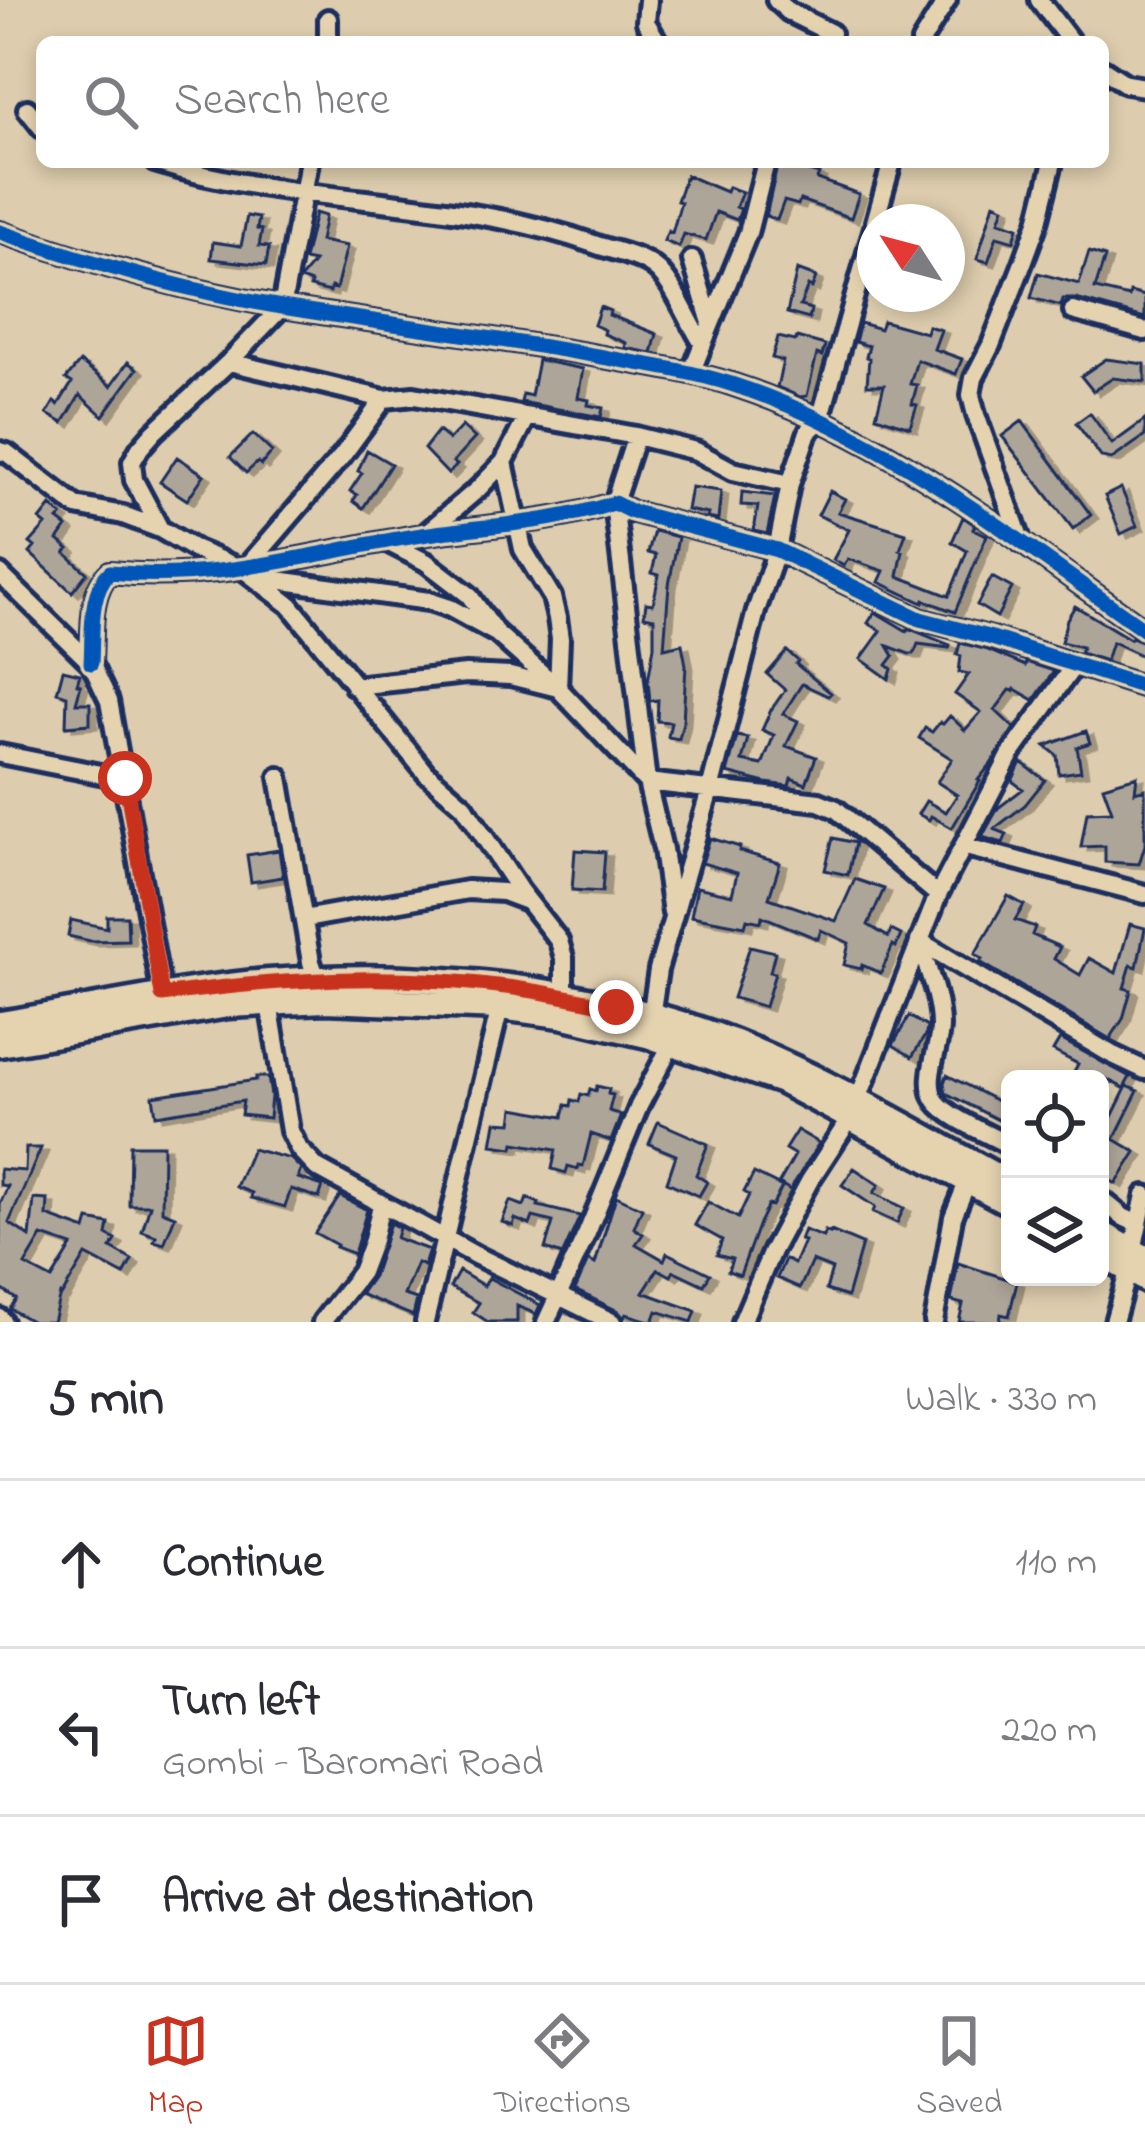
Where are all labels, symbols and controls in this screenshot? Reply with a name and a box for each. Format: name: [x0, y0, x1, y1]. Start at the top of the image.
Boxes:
search box: [36, 36, 1109, 168]
icon: search: [78, 69, 144, 135]
text: Search here: [174, 69, 390, 135]
north arrow: [857, 204, 965, 312]
route start: [98, 751, 152, 805]
route end: [589, 980, 643, 1034]
map controls: [1001, 1070, 1109, 1286]
button: locate: [1001, 1070, 1109, 1178]
button: layers: [1001, 1178, 1109, 1286]
text: 5 min: [48, 1363, 164, 1438]
text: Walk · 330 m: [905, 1372, 1097, 1429]
icon: ahead: [48, 1531, 114, 1597]
text: Continue: [162, 1531, 323, 1597]
text: 110 m: [1015, 1535, 1097, 1592]
text: Turn left: [162, 1670, 320, 1736]
icon: left: [48, 1699, 114, 1765]
text: 220 m: [1001, 1703, 1097, 1760]
text: Gombi - Baromari Road: [162, 1736, 543, 1793]
icon: arrive: [48, 1867, 114, 1933]
text: Arrive at destination: [162, 1867, 533, 1933]
tab: Map: [143, 2008, 209, 2128]
tab: Directions: [494, 2008, 631, 2128]
tab: Saved: [916, 2008, 1002, 2128]

